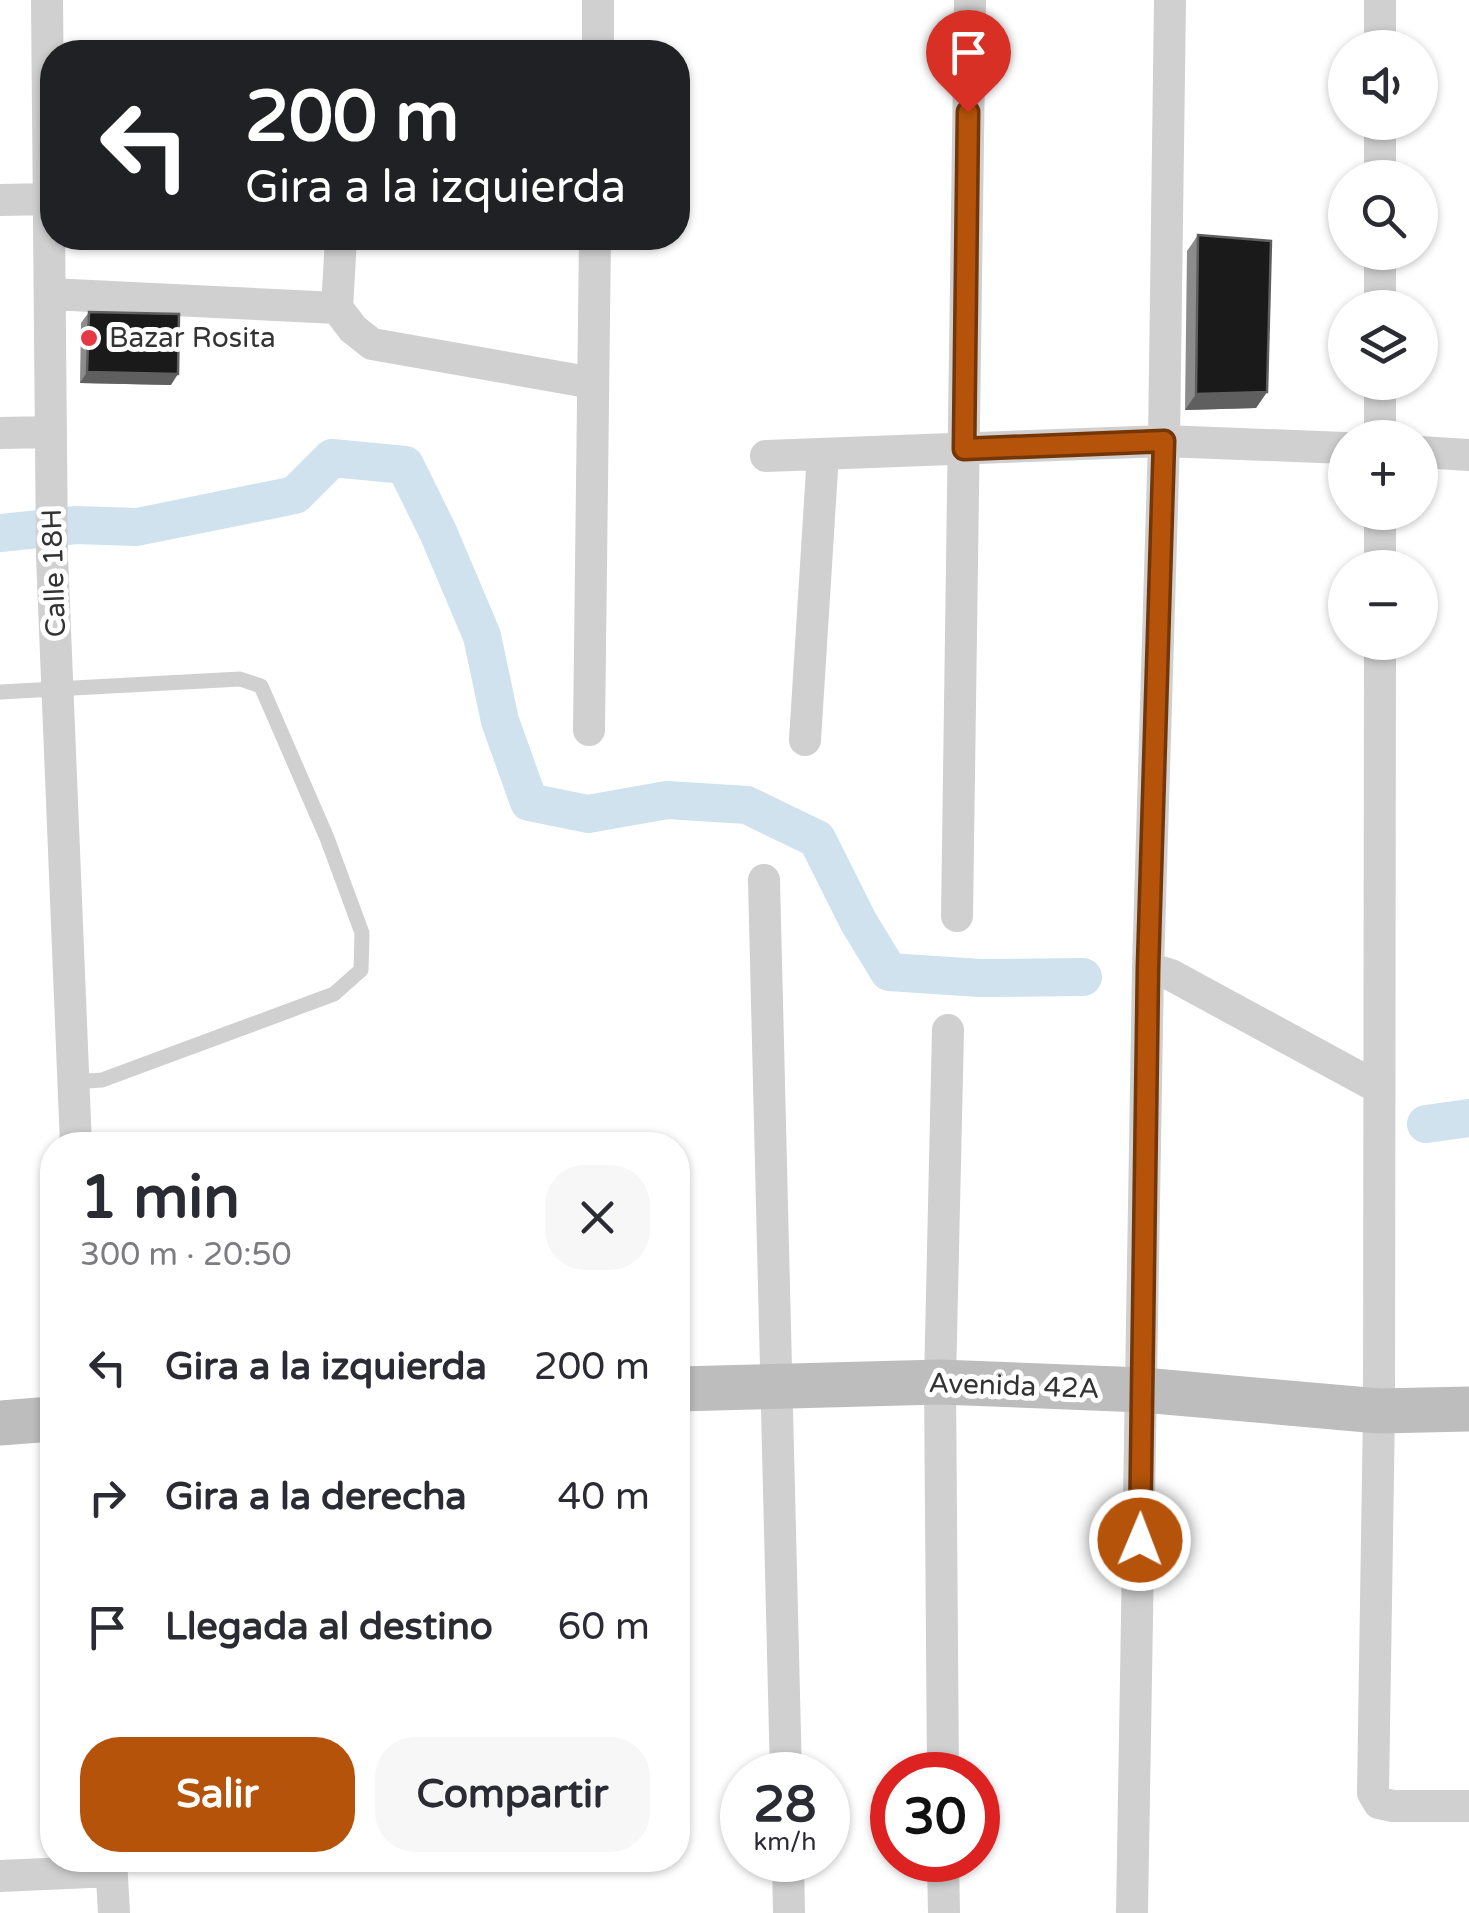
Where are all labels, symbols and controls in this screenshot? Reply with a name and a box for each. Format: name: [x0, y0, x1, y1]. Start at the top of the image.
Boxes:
pin: [926, 10, 1011, 113]
icon: arrive: [941, 25, 996, 80]
map controls: [1328, 30, 1438, 660]
button: sound: [1328, 30, 1438, 140]
text: 200 m: [245, 76, 459, 160]
icon: left: [80, 80, 210, 210]
button: search: [1328, 160, 1438, 270]
text: Gira a la izquierda: [245, 161, 626, 215]
button: layers: [1328, 290, 1438, 400]
place label: Bazar Rosita: [109, 321, 276, 355]
marker: Bazar Rosita: [78, 327, 100, 349]
button: +: [1328, 420, 1438, 530]
street label: Calle 18H: [35, 508, 73, 638]
button: −: [1328, 550, 1438, 660]
text: 1 min: [80, 1162, 240, 1234]
button: close: [545, 1165, 650, 1270]
text: 300 m · 20:50: [80, 1236, 292, 1274]
icon: left: [80, 1340, 135, 1395]
text: Gira a la izquierda: [165, 1344, 487, 1390]
text: 200 m: [534, 1344, 650, 1390]
street label: Avenida 42A: [928, 1366, 1100, 1406]
icon: right: [80, 1470, 135, 1525]
text: Gira a la derecha: [165, 1474, 467, 1520]
text: 40 m: [558, 1474, 650, 1520]
position arrow: [1088, 1488, 1192, 1592]
icon: arrive: [80, 1600, 135, 1655]
text: Llegada al destino: [165, 1604, 493, 1650]
text: 60 m: [558, 1604, 650, 1650]
button: Salir: [80, 1737, 355, 1852]
button: Compartir: [375, 1737, 650, 1852]
speed limit sign: 30: [870, 1752, 1000, 1882]
text: 28: [754, 1775, 816, 1835]
text: km/h: [754, 1827, 816, 1857]

